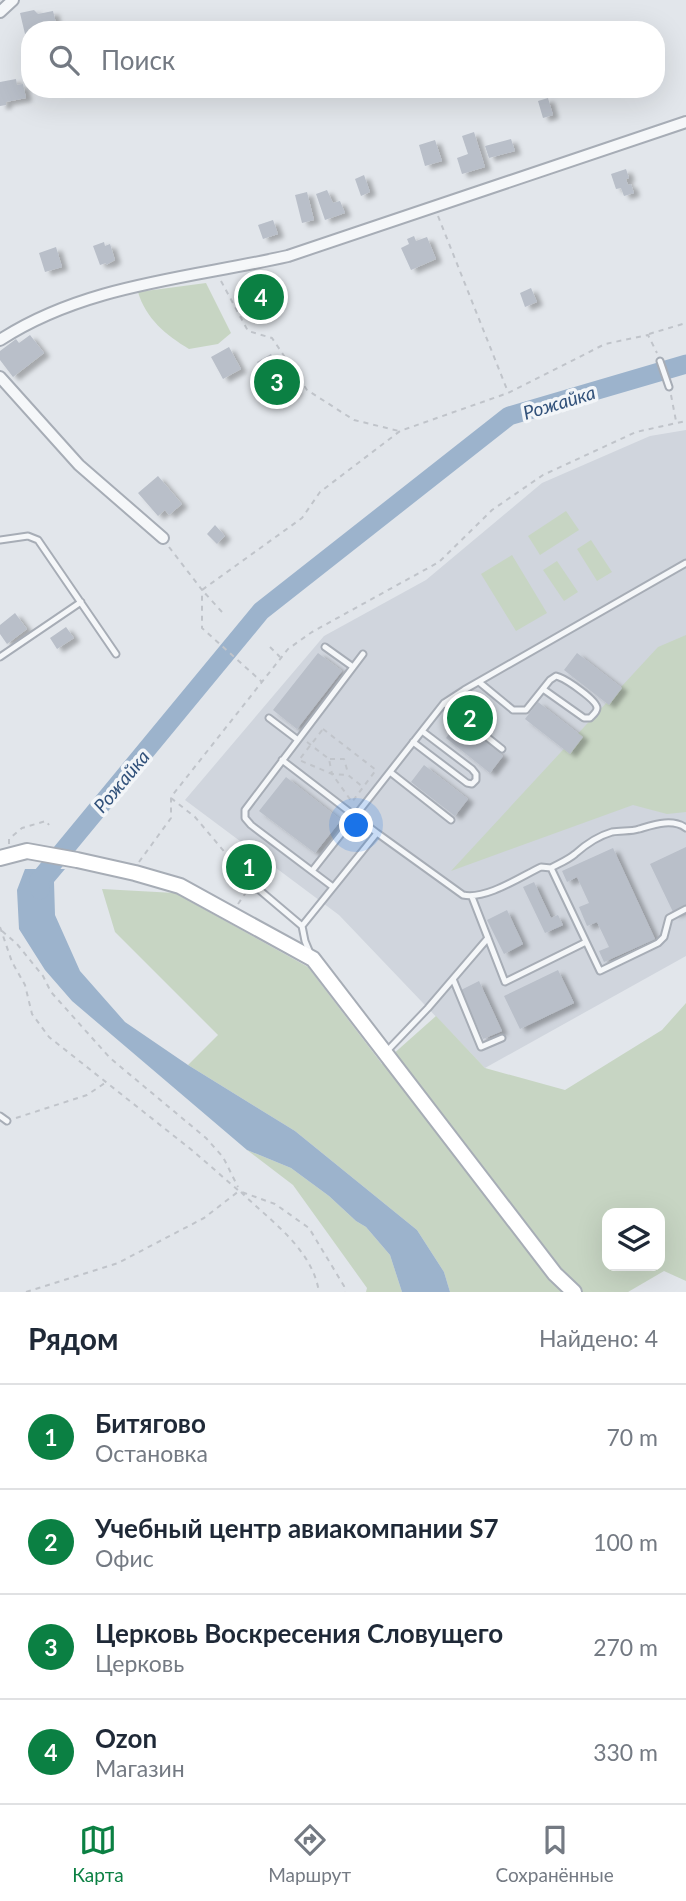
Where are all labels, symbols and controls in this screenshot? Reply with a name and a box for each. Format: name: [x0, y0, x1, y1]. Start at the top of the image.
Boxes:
search box: [21, 21, 665, 98]
icon: search: [45, 41, 83, 79]
text: Поиск: [101, 44, 175, 76]
pin: 4: [238, 271, 284, 323]
pin: 3: [254, 356, 300, 408]
water label: Рожайка: [520, 380, 598, 424]
pin: 2: [447, 692, 493, 744]
water label: Рожайка: [88, 745, 154, 817]
your location: [339, 808, 373, 842]
pin: 1: [226, 841, 272, 893]
map controls: [602, 1208, 665, 1271]
button: layers: [602, 1208, 665, 1271]
text: Рядом: [28, 1320, 118, 1356]
text: Найдено: 4: [539, 1324, 658, 1352]
text: Битягово: [95, 1407, 206, 1439]
text: 1: [44, 1423, 58, 1451]
text: 70 m: [607, 1423, 658, 1451]
text: Остановка: [95, 1439, 208, 1467]
text: Учебный центр авиакомпании S7: [95, 1512, 499, 1544]
text: 2: [44, 1528, 58, 1556]
text: 100 m: [593, 1528, 658, 1556]
text: Офис: [95, 1544, 154, 1572]
text: Церковь Воскресения Словущего: [95, 1617, 503, 1649]
text: 3: [44, 1633, 58, 1661]
text: 270 m: [593, 1633, 658, 1661]
text: Церковь: [95, 1649, 184, 1677]
text: Ozon: [95, 1722, 157, 1754]
text: 4: [44, 1738, 58, 1766]
text: 330 m: [593, 1738, 658, 1766]
text: Магазин: [95, 1754, 185, 1782]
tab: Карта: [72, 1821, 124, 1886]
tab: Маршрут: [268, 1821, 351, 1886]
tab: Сохранённые: [495, 1821, 614, 1886]

